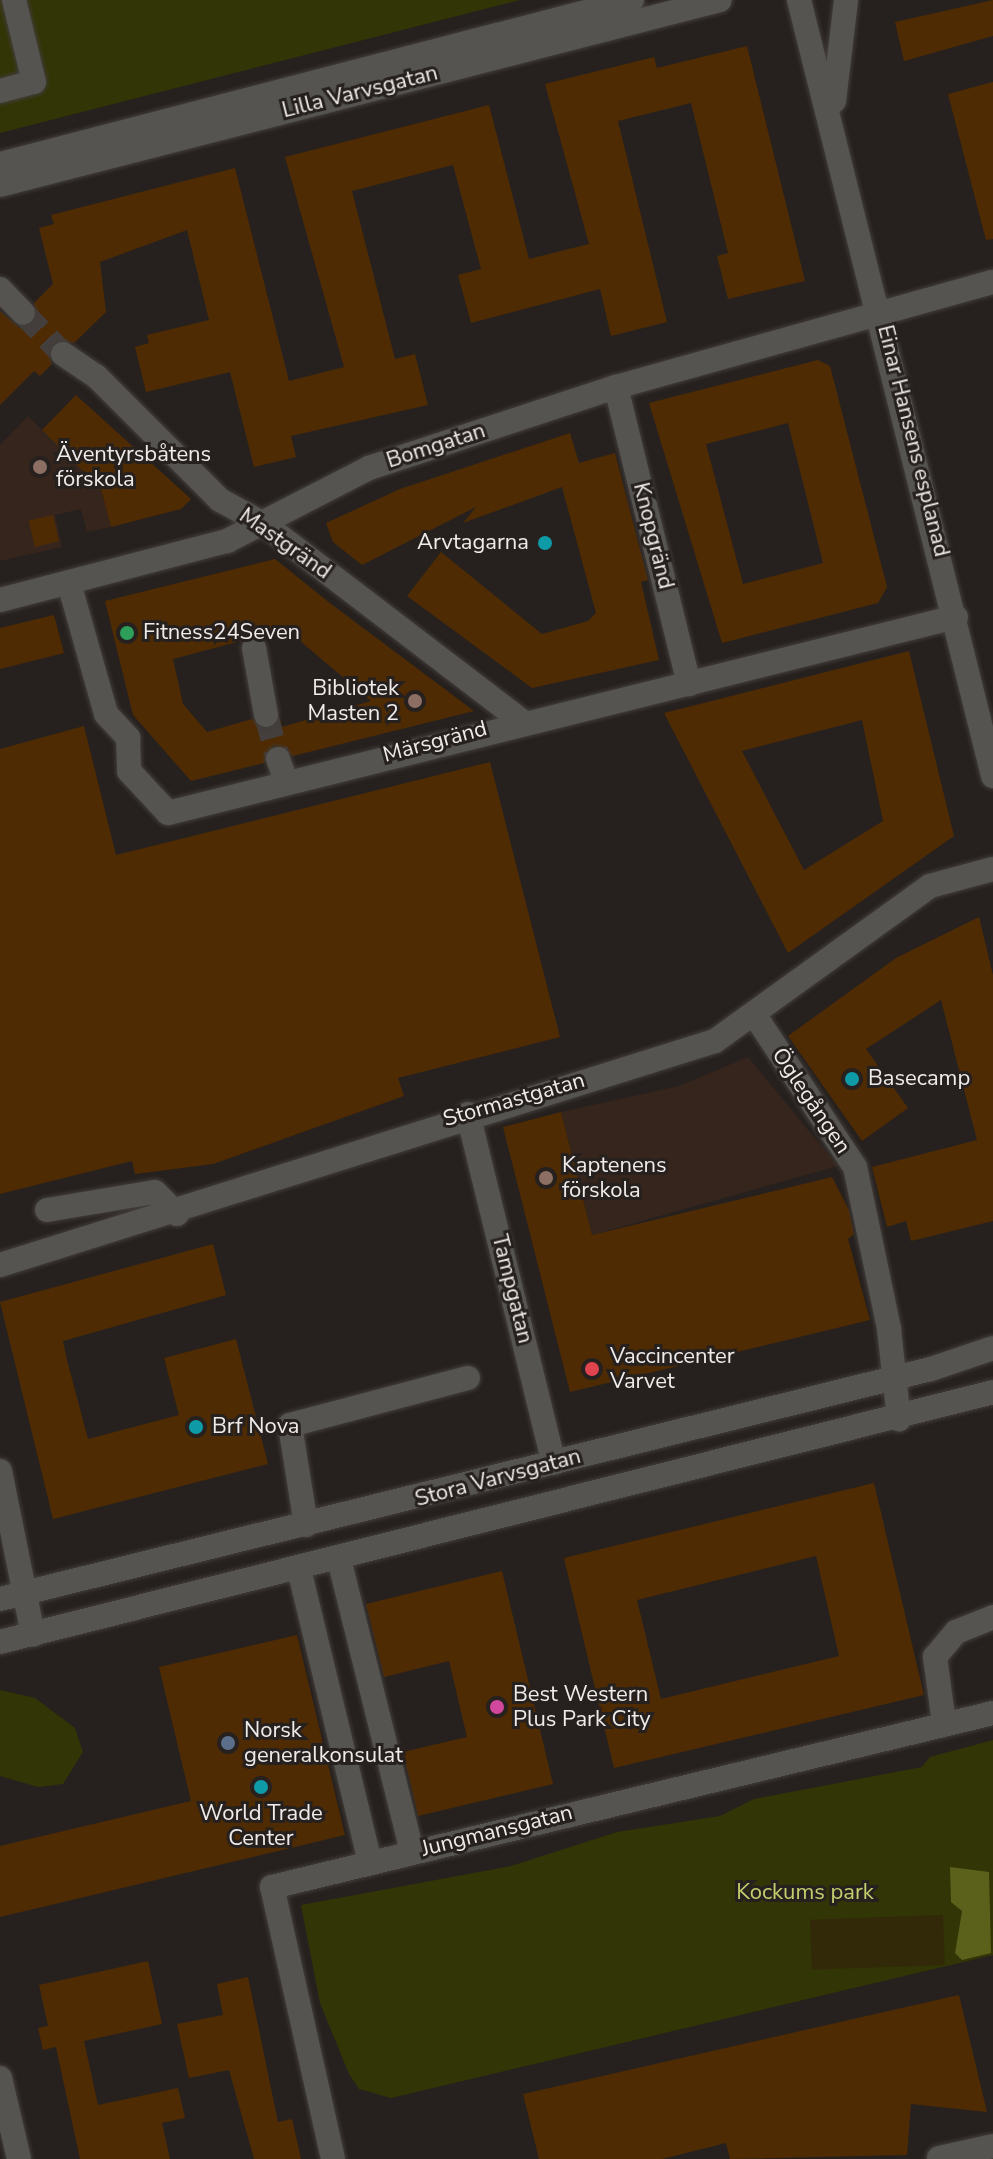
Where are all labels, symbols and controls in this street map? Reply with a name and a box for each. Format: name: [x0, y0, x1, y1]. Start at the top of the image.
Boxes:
street label: Lilla Varvsgatan: [279, 60, 441, 124]
street label: Einar Hansens esplanad: [871, 322, 955, 560]
street label: Bomgatan: [383, 418, 489, 474]
place label: Äventyrsbåtens förskola: [56, 441, 211, 492]
marker: Äventyrsbåtens förskola: [31, 458, 49, 476]
street label: Knopgränd: [627, 480, 679, 592]
street label: Mastgränd: [234, 503, 336, 585]
place label: Arvtagarna: [417, 530, 529, 556]
marker: Arvtagarna: [536, 534, 554, 552]
place label: Fitness24Seven: [143, 620, 300, 646]
marker: Fitness24Seven: [118, 624, 136, 642]
place label: Bibliotek Masten 2: [307, 675, 399, 726]
marker: Bibliotek Masten 2: [406, 692, 424, 710]
street label: Märsgränd: [380, 715, 490, 769]
street label: Öglegången: [766, 1043, 856, 1159]
place label: Basecamp: [868, 1066, 970, 1092]
street label: Stormastgatan: [440, 1067, 588, 1133]
marker: Basecamp: [843, 1070, 861, 1088]
place label: Kaptenens förskola: [562, 1152, 667, 1204]
marker: Kaptenens förskola: [537, 1169, 555, 1187]
street label: Tampgatan: [486, 1232, 538, 1346]
place label: Vaccincenter Varvet: [610, 1343, 735, 1394]
marker: Vaccincenter Varvet: [581, 1358, 603, 1380]
place label: Brf Nova: [212, 1414, 299, 1440]
marker: Brf Nova: [187, 1418, 205, 1436]
street label: Stora Varvsgatan: [412, 1443, 584, 1513]
place label: Best Western Plus Park City: [513, 1681, 651, 1732]
marker: Best Western Plus Park City: [488, 1698, 506, 1716]
place label: Norsk generalkonsulat: [244, 1717, 403, 1768]
marker: Norsk generalkonsulat: [219, 1734, 237, 1752]
marker: World Trade Center: [252, 1778, 270, 1796]
street label: Jungmansgatan: [419, 1799, 575, 1863]
place label: World Trade Center: [199, 1800, 323, 1852]
park label: Kockums park: [736, 1880, 874, 1906]

